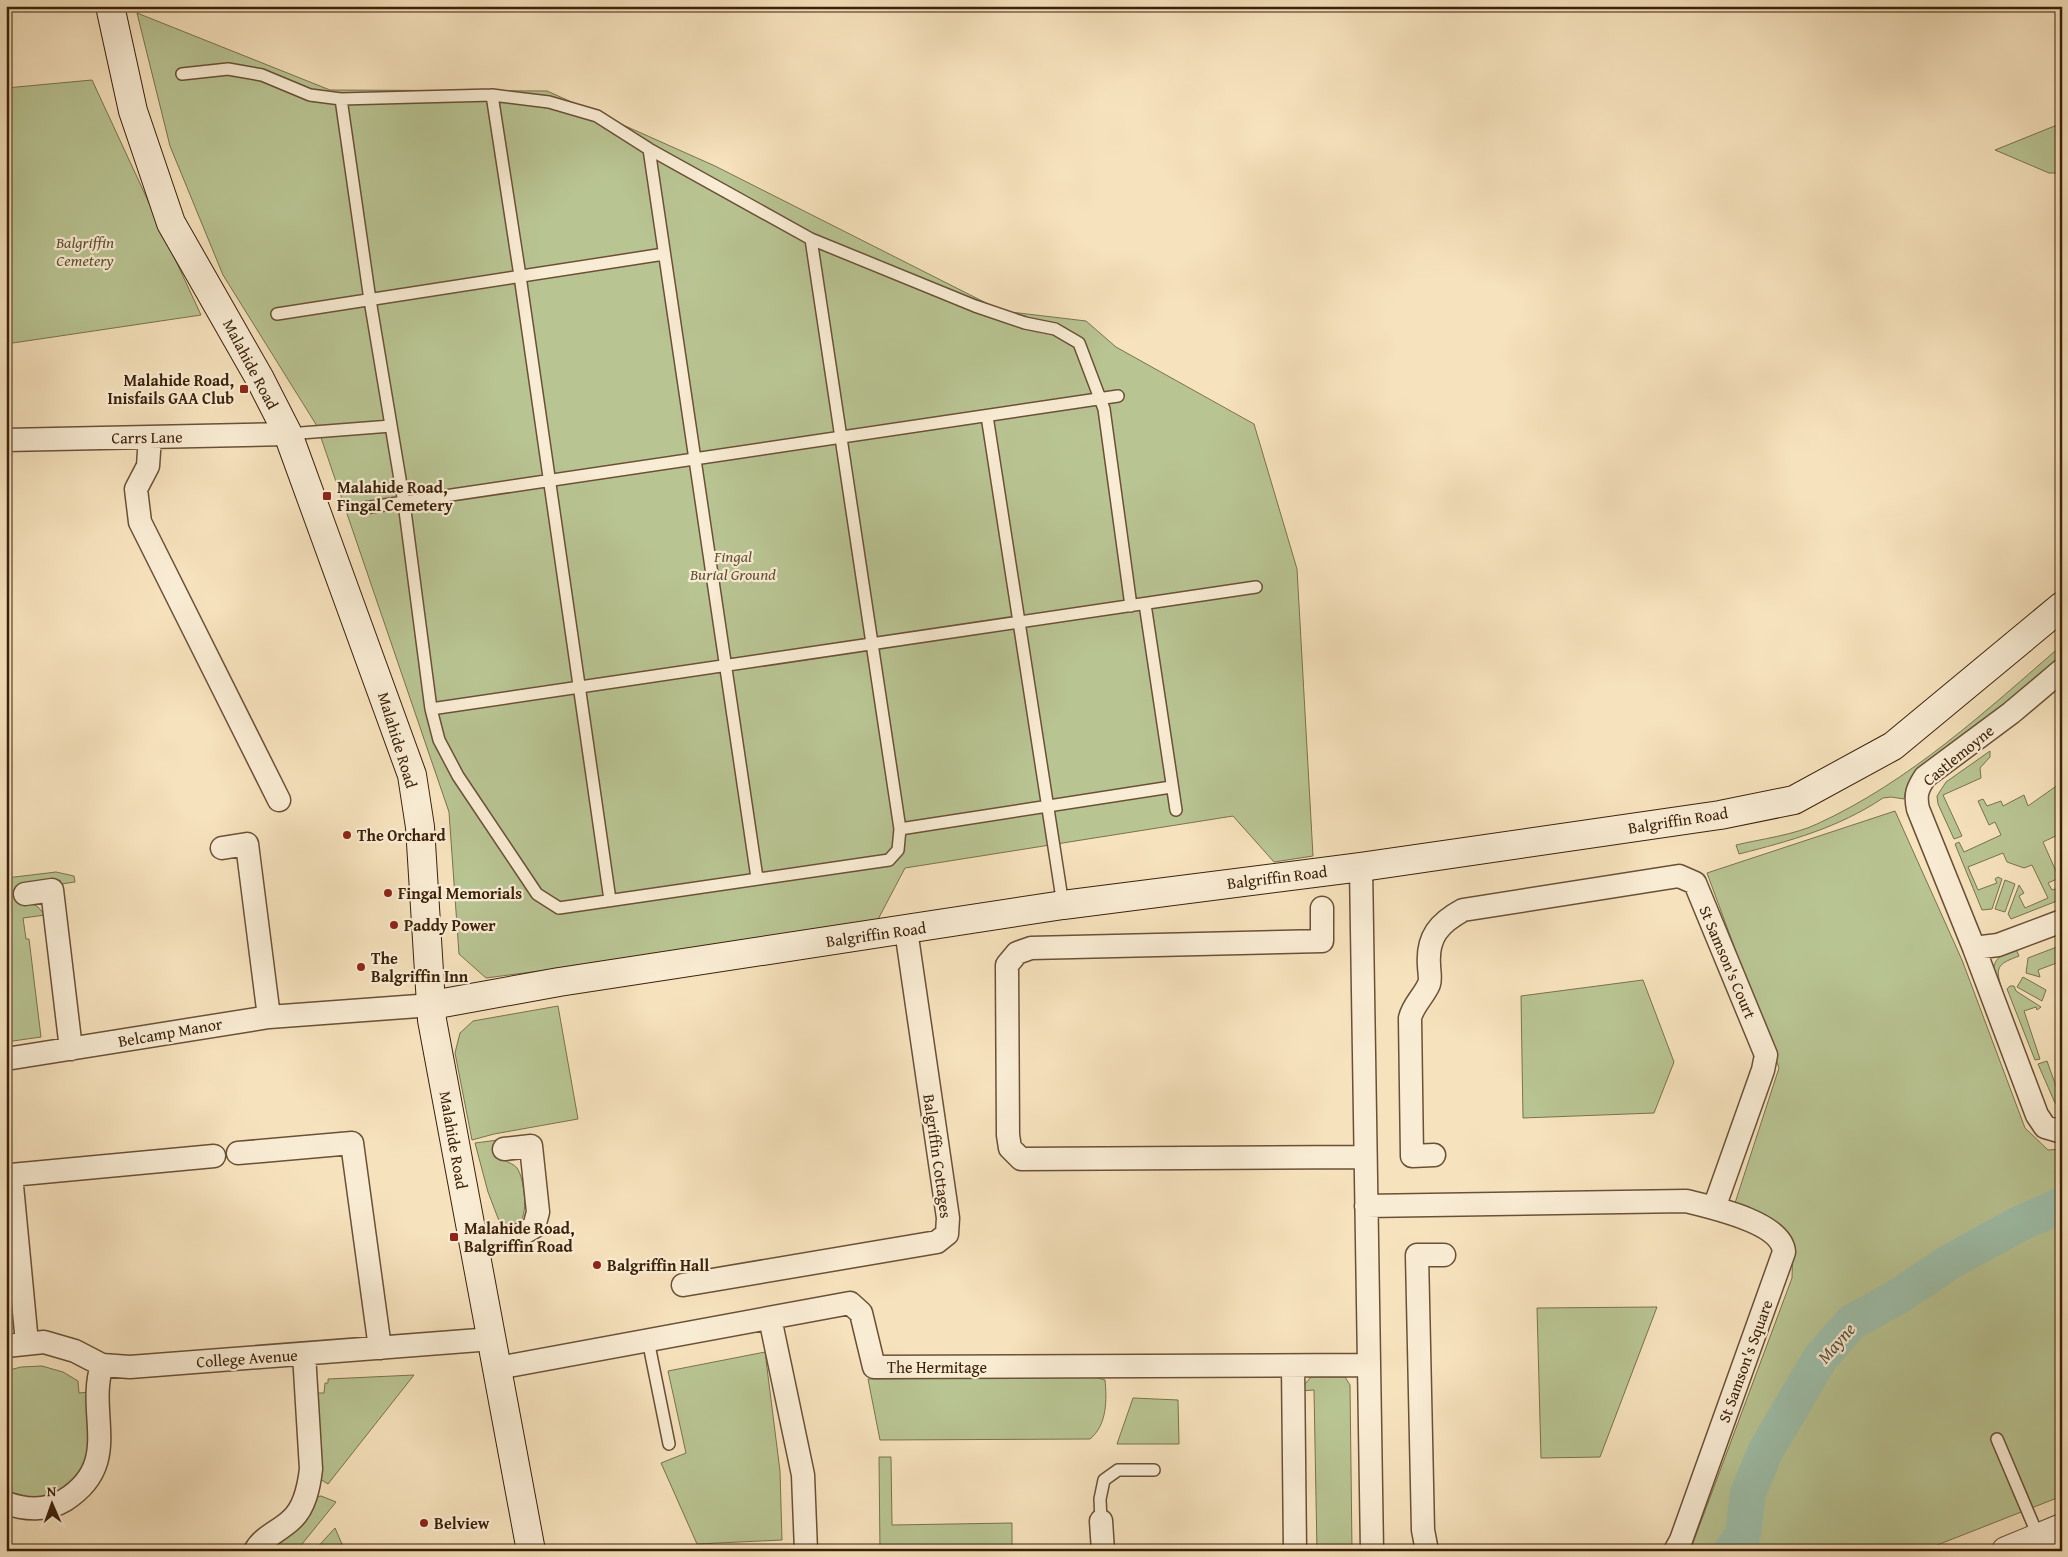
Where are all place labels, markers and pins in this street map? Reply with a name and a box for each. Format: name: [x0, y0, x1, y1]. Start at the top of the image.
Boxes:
place label: Malahide Road, Inisfails GAA Club: [108, 368, 234, 410]
marker: Malahide Road, Inisfails GAA Club: [238, 383, 250, 395]
place label: Malahide Road, Fingal Cemetery: [337, 475, 454, 517]
marker: Malahide Road, Fingal Cemetery: [321, 490, 333, 502]
place label: The Orchard: [357, 823, 446, 847]
marker: The Orchard: [341, 829, 353, 841]
place label: Fingal Memorials: [398, 881, 522, 905]
marker: Fingal Memorials: [382, 887, 394, 899]
place label: Paddy Power: [404, 913, 496, 937]
marker: Paddy Power: [388, 919, 400, 931]
place label: The Balgriffin Inn: [371, 946, 469, 988]
marker: The Balgriffin Inn: [355, 961, 367, 973]
place label: Malahide Road, Balgriffin Road: [464, 1216, 574, 1258]
marker: Malahide Road, Balgriffin Road: [448, 1231, 460, 1243]
place label: Balgriffin Hall: [607, 1253, 709, 1277]
marker: Balgriffin Hall: [591, 1259, 603, 1271]
place label: Belview: [434, 1511, 490, 1535]
marker: Belview: [418, 1517, 430, 1529]

